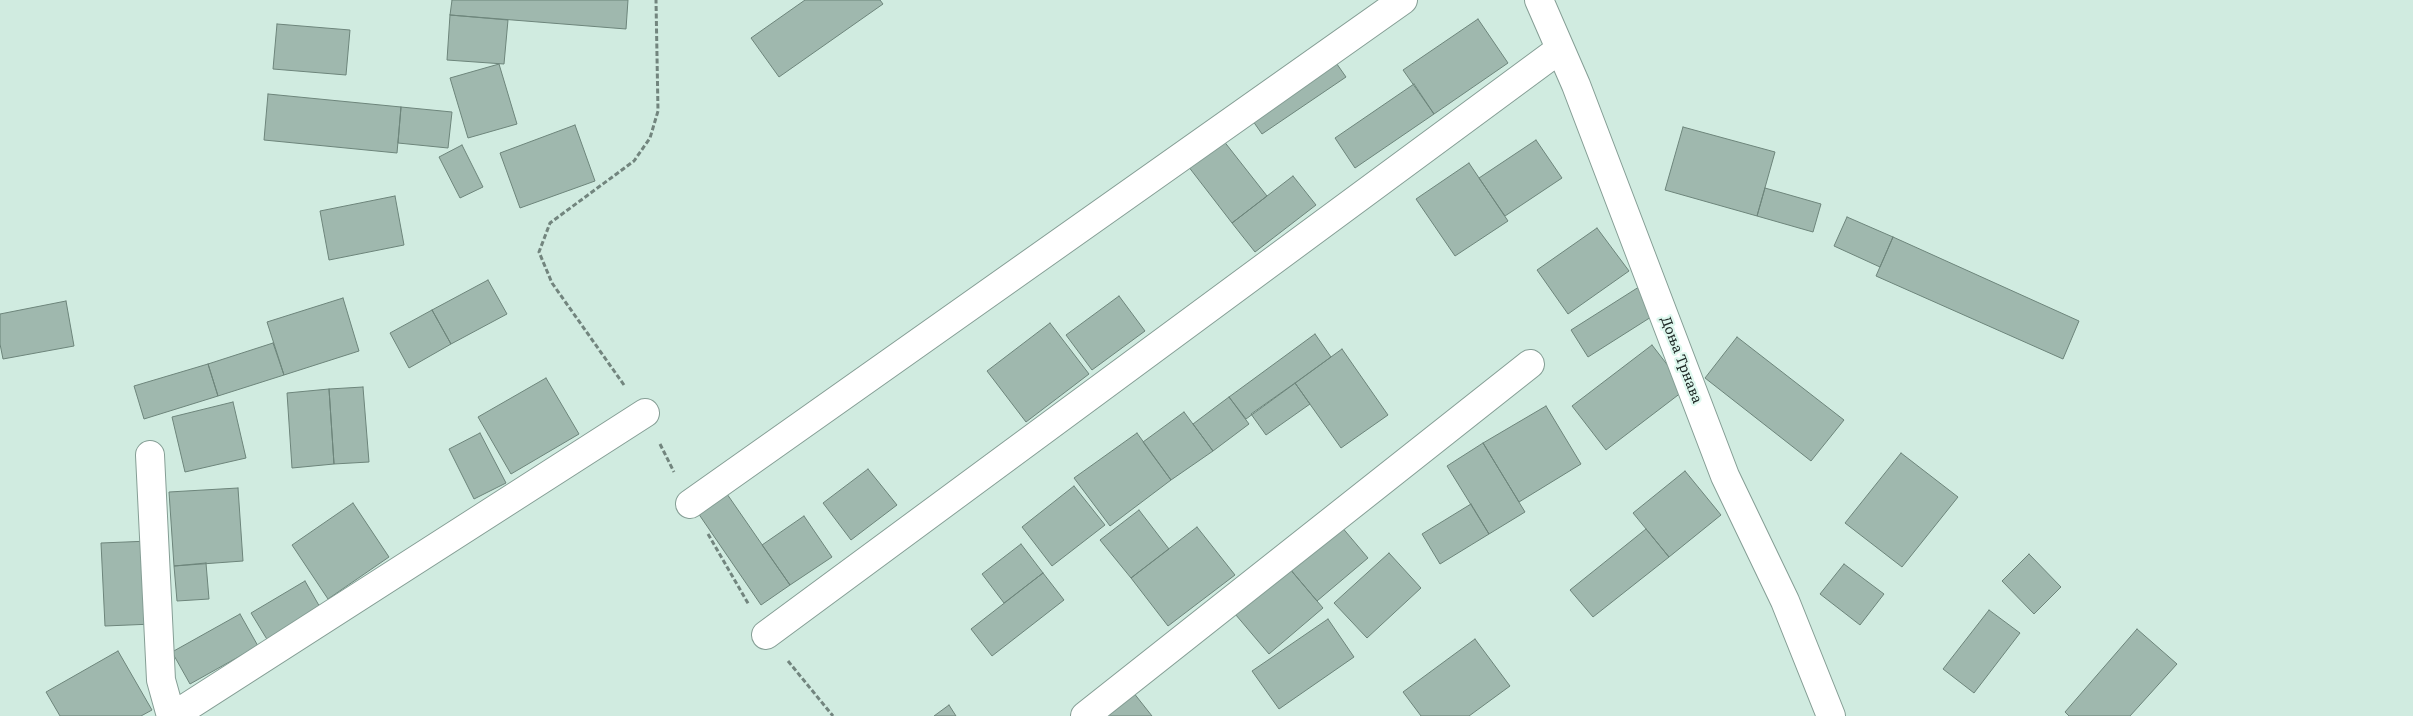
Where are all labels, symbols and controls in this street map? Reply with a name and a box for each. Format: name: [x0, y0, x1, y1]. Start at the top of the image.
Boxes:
street label: Доња Трнава: [1657, 314, 1705, 406]

